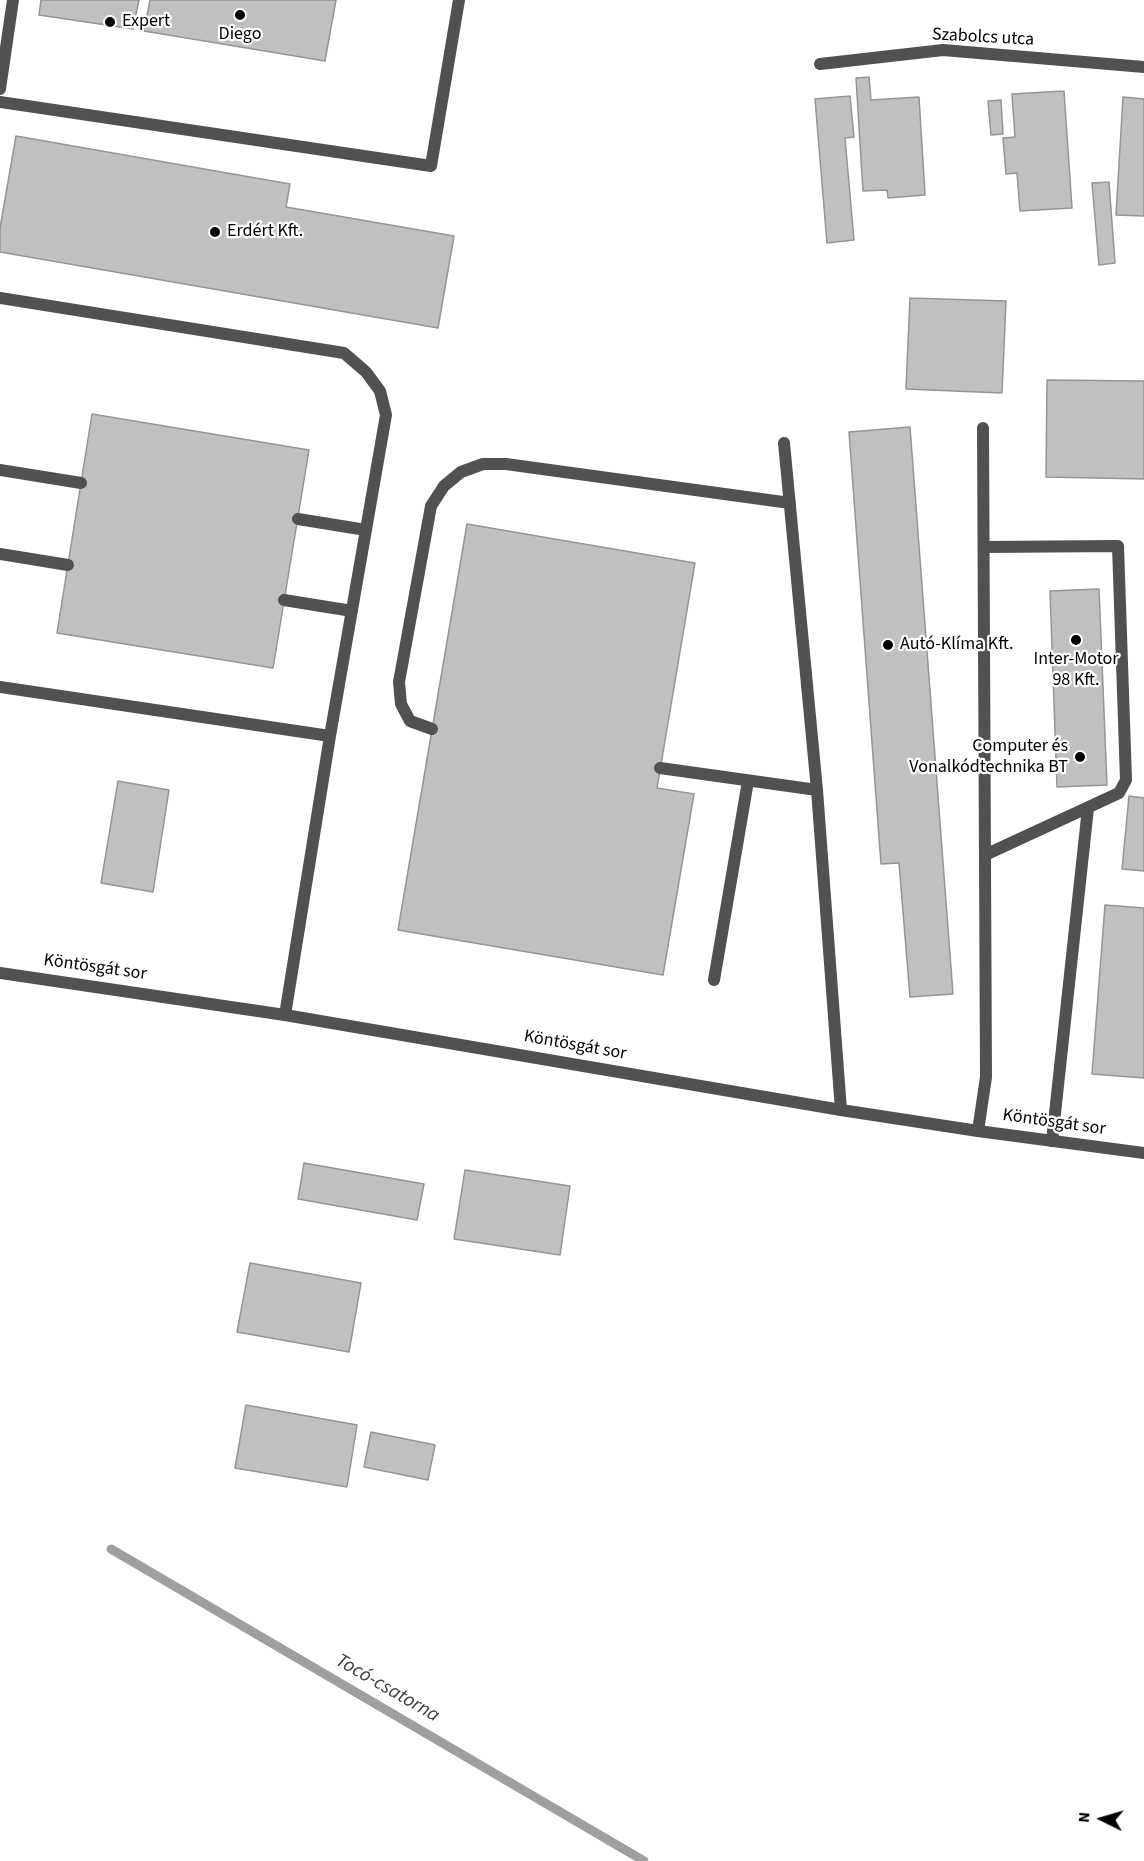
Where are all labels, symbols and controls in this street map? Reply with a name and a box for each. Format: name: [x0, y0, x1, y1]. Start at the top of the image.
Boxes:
marker: Diego: [233, 8, 247, 22]
place label: Expert: [122, 11, 170, 33]
marker: Expert: [103, 15, 117, 29]
place label: Diego: [219, 24, 261, 46]
street label: Szabolcs utca: [931, 25, 1035, 51]
place label: Erdért Kft.: [227, 221, 303, 243]
marker: Erdért Kft.: [208, 225, 222, 239]
marker: Inter-Motor 98 Kft.: [1069, 633, 1083, 647]
place label: Autó-Klíma Kft.: [900, 634, 1014, 656]
marker: Autó-Klíma Kft.: [881, 638, 895, 652]
place label: Inter-Motor 98 Kft.: [1033, 649, 1119, 692]
place label: Computer és Vonalkódtechnika BT: [909, 736, 1068, 778]
marker: Computer és Vonalkódtechnika BT: [1073, 750, 1087, 764]
street label: Köntösgát sor: [42, 950, 148, 986]
street label: Köntösgát sor: [522, 1026, 628, 1066]
street label: Köntösgát sor: [1001, 1105, 1107, 1141]
water label: Tocó-csatorna: [331, 1650, 443, 1728]
north arrow: [1072, 1789, 1132, 1849]
text: N: [1073, 1811, 1095, 1824]

